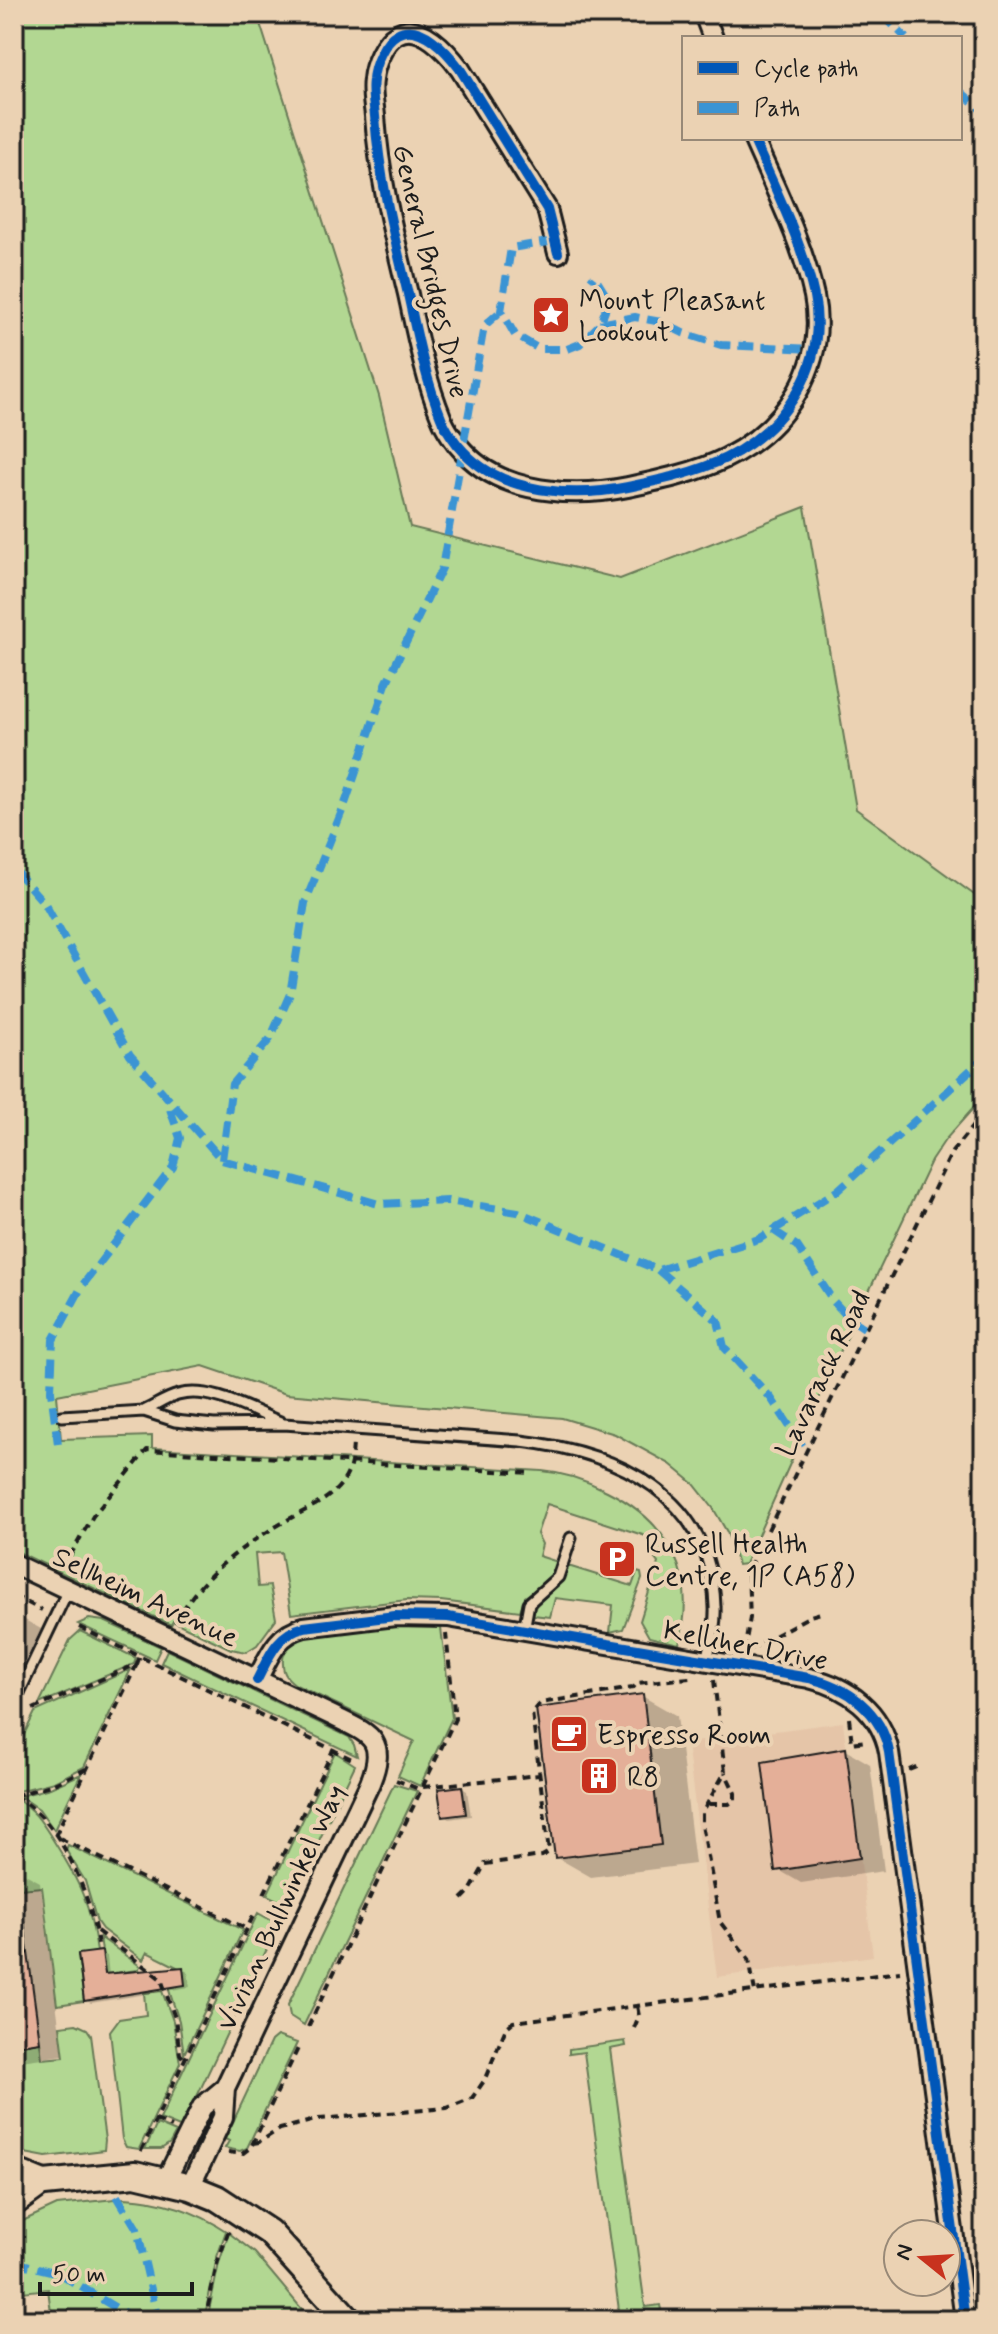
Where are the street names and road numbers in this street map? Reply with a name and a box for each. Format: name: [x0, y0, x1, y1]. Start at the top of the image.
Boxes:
street label: General Bridges Drive: [379, 141, 477, 403]
street label: Lavarack Road: [768, 1285, 880, 1463]
street label: Sellheim Avenue: [46, 1539, 244, 1657]
street label: Kelliher Drive: [660, 1612, 831, 1681]
street label: Vivian Bullwinkel Way: [209, 1779, 356, 2037]

